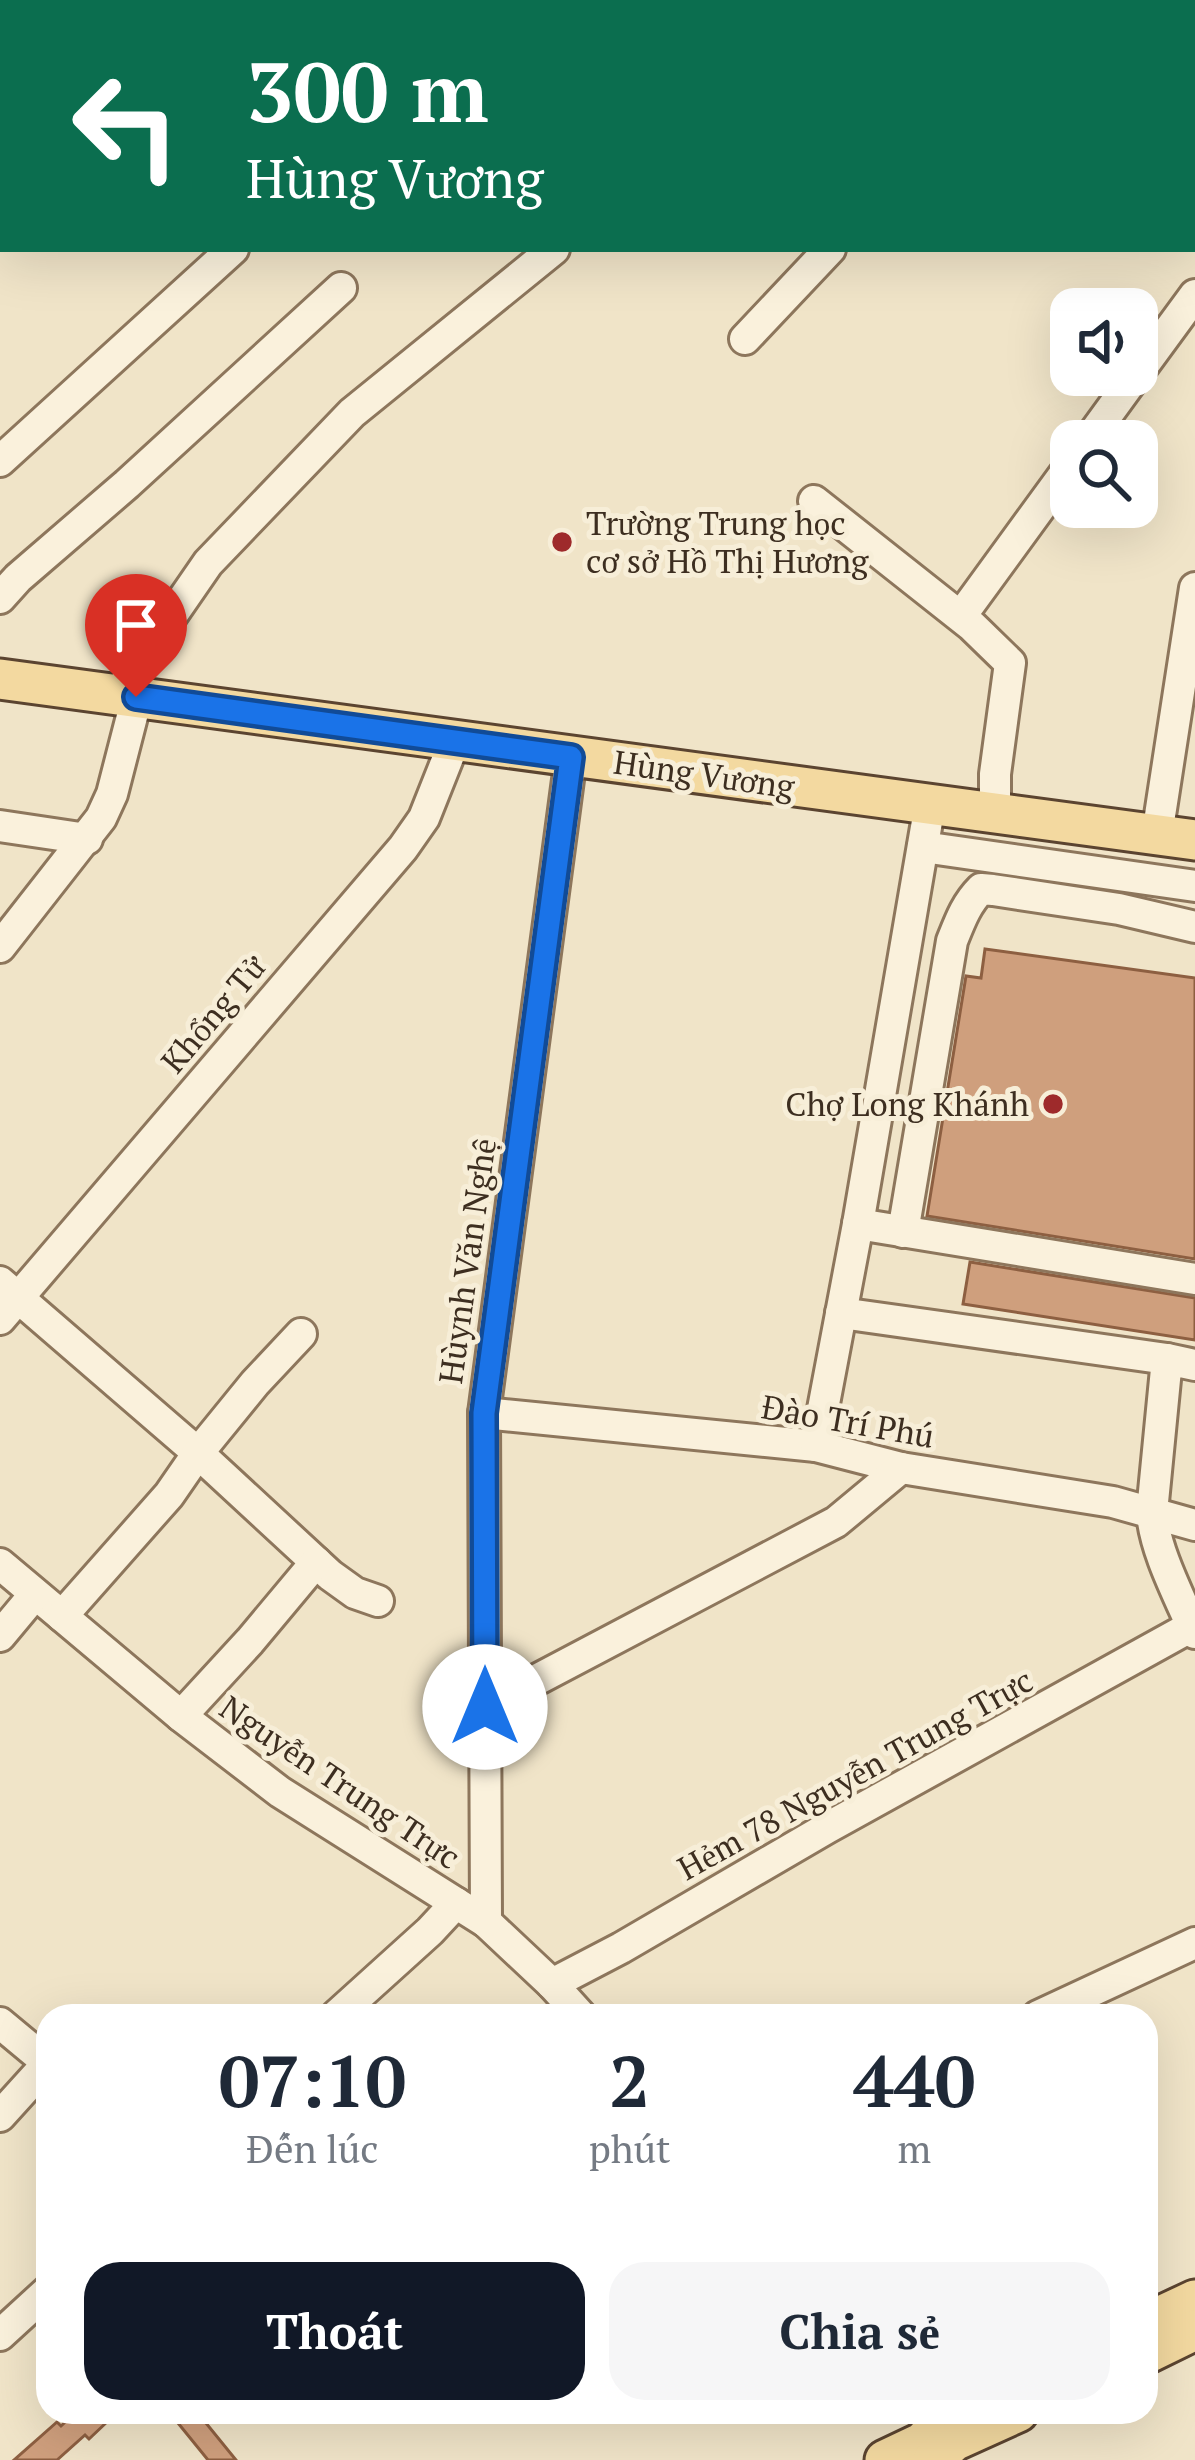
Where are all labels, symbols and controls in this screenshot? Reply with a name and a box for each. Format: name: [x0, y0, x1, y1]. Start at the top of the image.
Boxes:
text: 300 m: [246, 35, 489, 146]
icon: left: [48, 48, 204, 204]
text: Hùng Vương: [246, 142, 544, 213]
map controls: [1050, 288, 1158, 528]
button: sound: [1050, 288, 1158, 396]
button: search: [1050, 420, 1158, 528]
place label: Trường Trung học cơ sở Hồ Thị Hương: [586, 501, 869, 582]
marker: Trường Trung học cơ sở Hồ Thị Hương: [549, 529, 575, 555]
pin: [85, 574, 187, 697]
icon: arrive: [103, 592, 169, 658]
street label: Hùng Vương: [611, 740, 798, 808]
street label: Khổng Tử: [151, 945, 275, 1081]
place label: Chợ Long Khánh: [785, 1082, 1029, 1125]
marker: Chợ Long Khánh: [1040, 1091, 1066, 1117]
street label: Hùynh Văn Nghệ: [428, 1136, 505, 1386]
street label: Đào Trí Phú: [758, 1384, 938, 1457]
position arrow: [422, 1644, 548, 1770]
street label: Hẻm 78 Nguyễn Trung Trực: [670, 1658, 1040, 1889]
street label: Nguyễn Trung Trực: [212, 1685, 469, 1878]
text: 07:10: [219, 2032, 406, 2128]
text: 2: [609, 2032, 650, 2128]
text: 440: [853, 2032, 975, 2128]
text: Đến lúc: [246, 2122, 378, 2174]
text: phút: [589, 2122, 671, 2174]
text: m: [897, 2122, 931, 2174]
button: Thoát: [84, 2262, 585, 2400]
button: Chia sẻ: [609, 2262, 1110, 2400]

